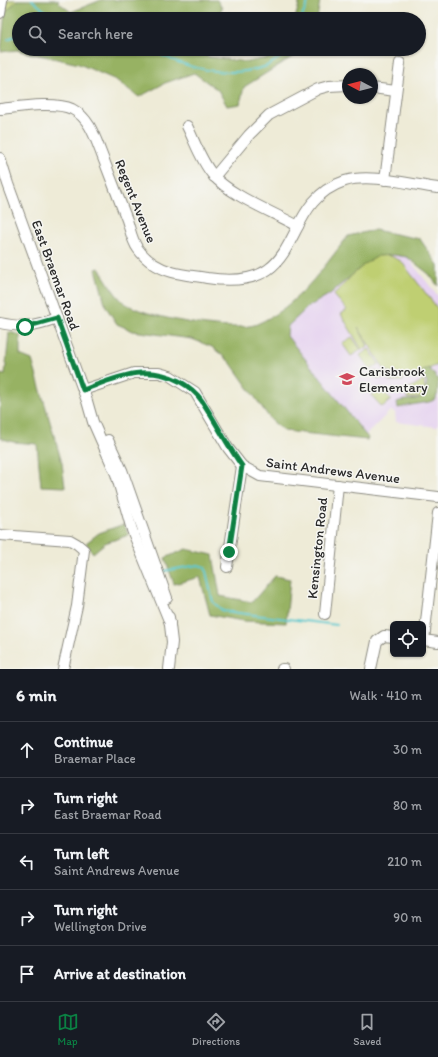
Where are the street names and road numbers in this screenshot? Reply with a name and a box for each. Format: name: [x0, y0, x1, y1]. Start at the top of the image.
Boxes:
street label: Regent Avenue: [111, 157, 160, 246]
street label: East Braemar Road: [28, 218, 83, 333]
street label: Saint Andrews Avenue: [265, 454, 401, 487]
street label: Kensington Road: [304, 496, 331, 600]

